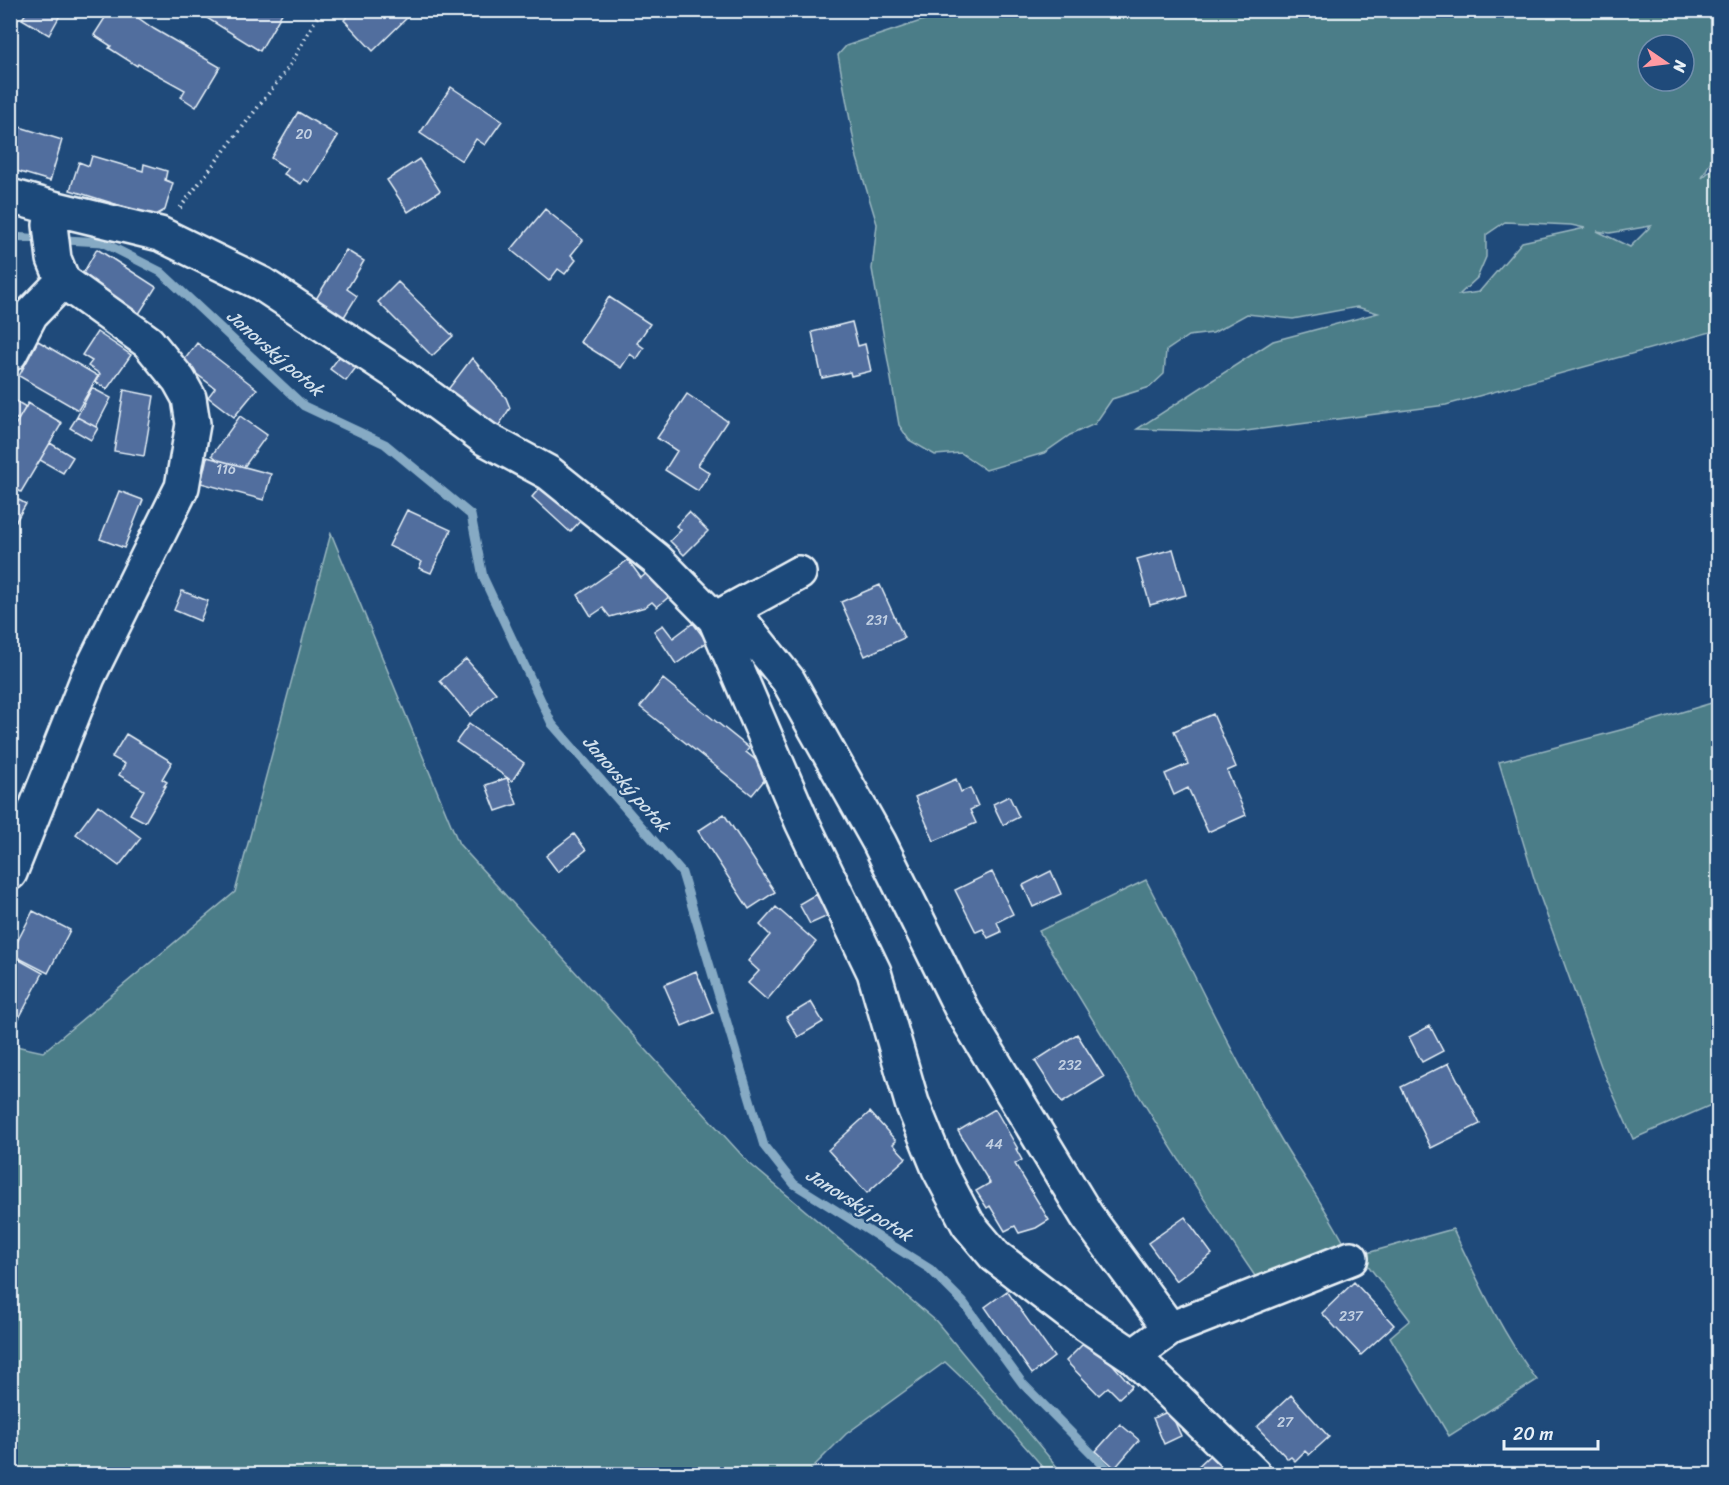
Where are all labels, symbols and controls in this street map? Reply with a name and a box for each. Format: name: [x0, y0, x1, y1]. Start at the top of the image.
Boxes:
north arrow: [1636, 33, 1696, 93]
text: N: [1664, 57, 1696, 76]
house number: 20: [296, 122, 313, 147]
water label: Janovský potok: [219, 301, 333, 406]
house number: 116: [216, 457, 236, 482]
house number: 231: [866, 608, 888, 633]
water label: Janovský potok: [574, 728, 679, 842]
house number: 232: [1058, 1053, 1082, 1078]
house number: 44: [985, 1132, 1003, 1157]
water label: Janovský potok: [800, 1160, 921, 1252]
house number: 237: [1339, 1304, 1364, 1329]
house number: 27: [1277, 1410, 1294, 1435]
scale bar: [1504, 1413, 1598, 1451]
text: 20 m: [1513, 1418, 1553, 1450]

